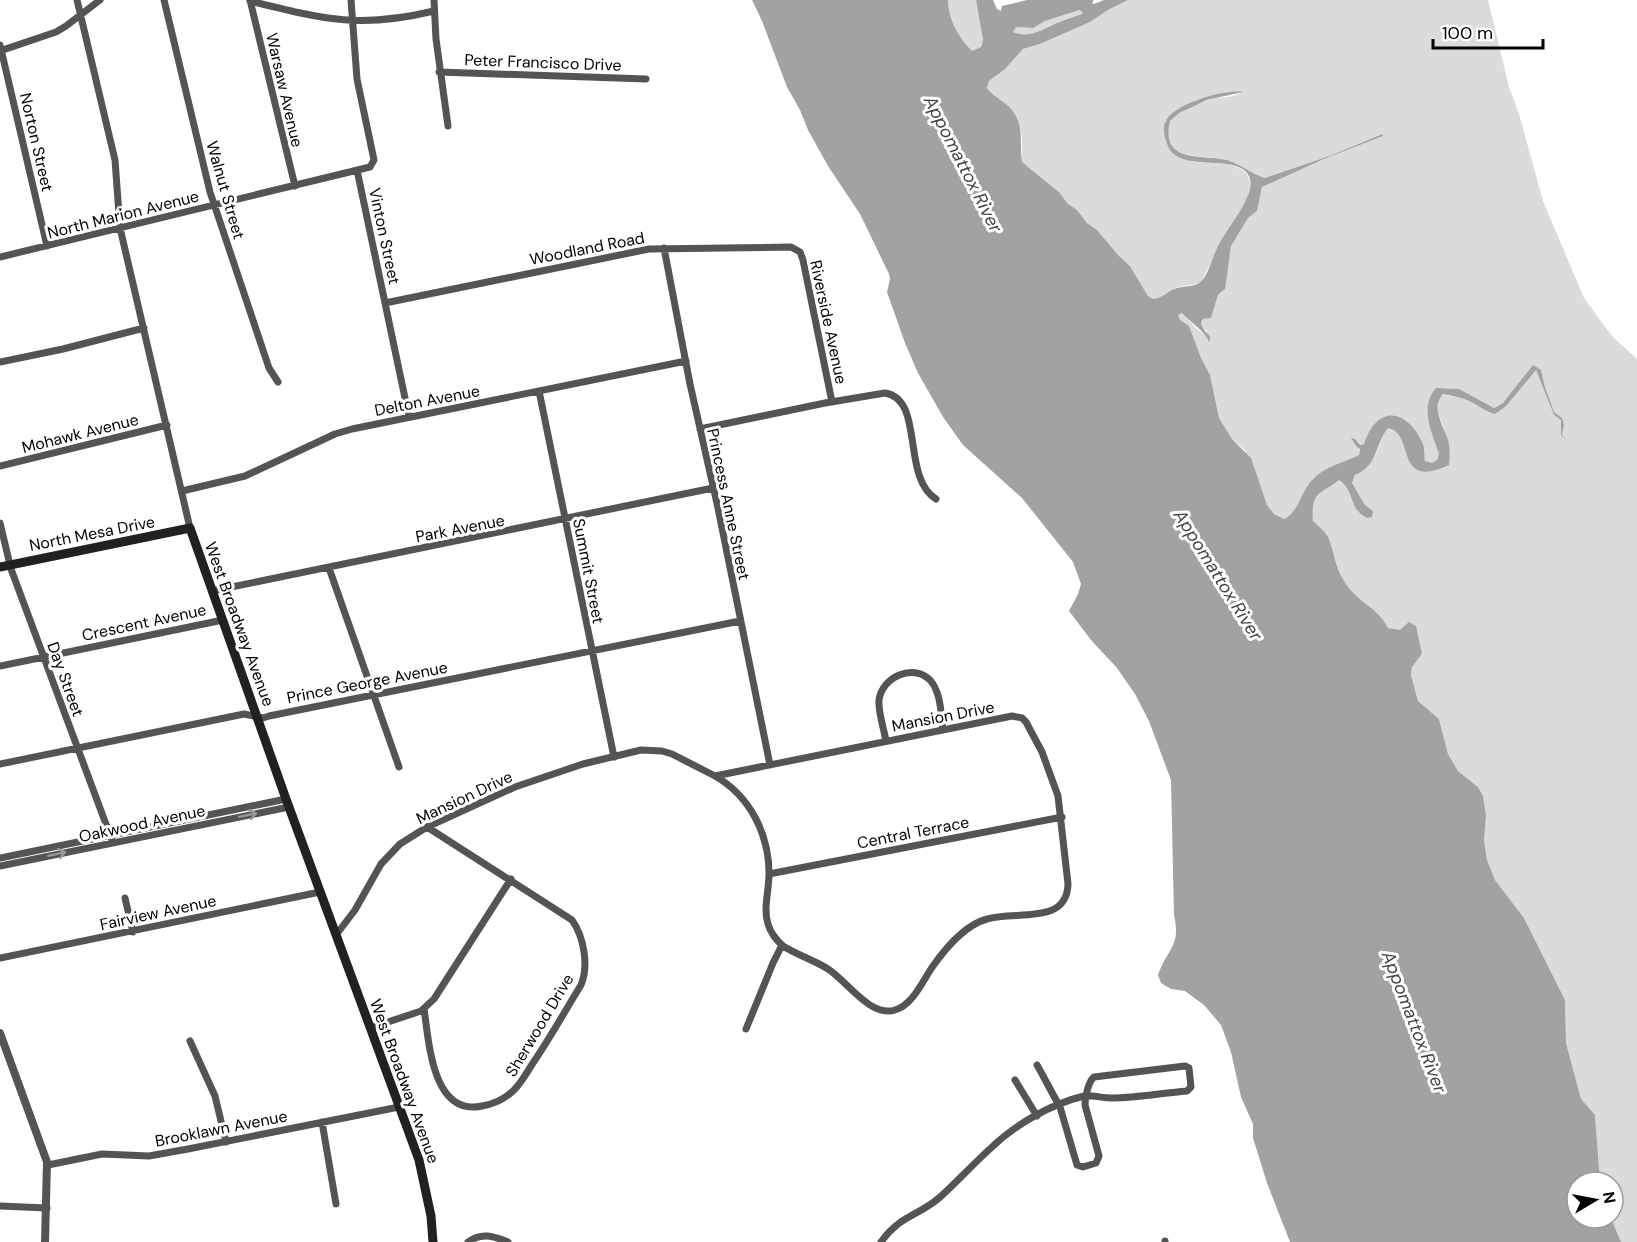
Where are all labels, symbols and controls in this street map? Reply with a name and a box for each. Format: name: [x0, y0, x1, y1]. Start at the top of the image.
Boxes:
scale bar: [1433, 12, 1542, 50]
text: 100 m: [1442, 21, 1493, 45]
street label: Warsaw Avenue: [261, 31, 308, 149]
street label: Peter Francisco Drive: [464, 49, 622, 76]
street label: Norton Street: [15, 91, 58, 194]
water label: Appomattox River: [918, 91, 1008, 238]
street label: Walnut Street: [201, 139, 250, 242]
street label: North Marion Avenue: [45, 185, 201, 243]
street label: Vinton Street: [364, 186, 405, 286]
street label: Woodland Road: [528, 227, 646, 270]
street label: Riverside Avenue: [805, 258, 852, 386]
street label: Delton Avenue: [373, 380, 482, 421]
street label: Mohawk Avenue: [20, 409, 141, 458]
street label: Princess Anne Street: [702, 426, 755, 582]
water label: Appomattox River: [1167, 504, 1269, 646]
street label: Park Avenue: [414, 510, 506, 547]
street label: North Mesa Drive: [27, 511, 157, 556]
street label: Summit Street: [568, 517, 609, 625]
street label: West Broadway Avenue: [200, 539, 279, 709]
street label: Crescent Avenue: [80, 599, 208, 646]
street label: Day Street: [42, 639, 89, 719]
street label: Prince George Avenue: [285, 657, 449, 708]
street label: Mansion Drive: [890, 696, 996, 737]
street label: Mansion Drive: [413, 766, 516, 829]
street label: Oakwood Avenue: [77, 800, 207, 847]
one-way arrow: [238, 809, 258, 820]
street label: Central Terrace: [855, 811, 971, 854]
one-way arrow: [47, 848, 67, 859]
street label: Fairview Avenue: [98, 890, 218, 935]
water label: Appomattox River: [1375, 947, 1453, 1098]
street label: Sherwood Drive: [500, 970, 578, 1081]
street label: West Broadway Avenue: [365, 996, 444, 1166]
street label: Brooklawn Avenue: [153, 1105, 289, 1152]
north arrow: [1565, 1170, 1625, 1230]
text: N: [1598, 1190, 1621, 1205]

